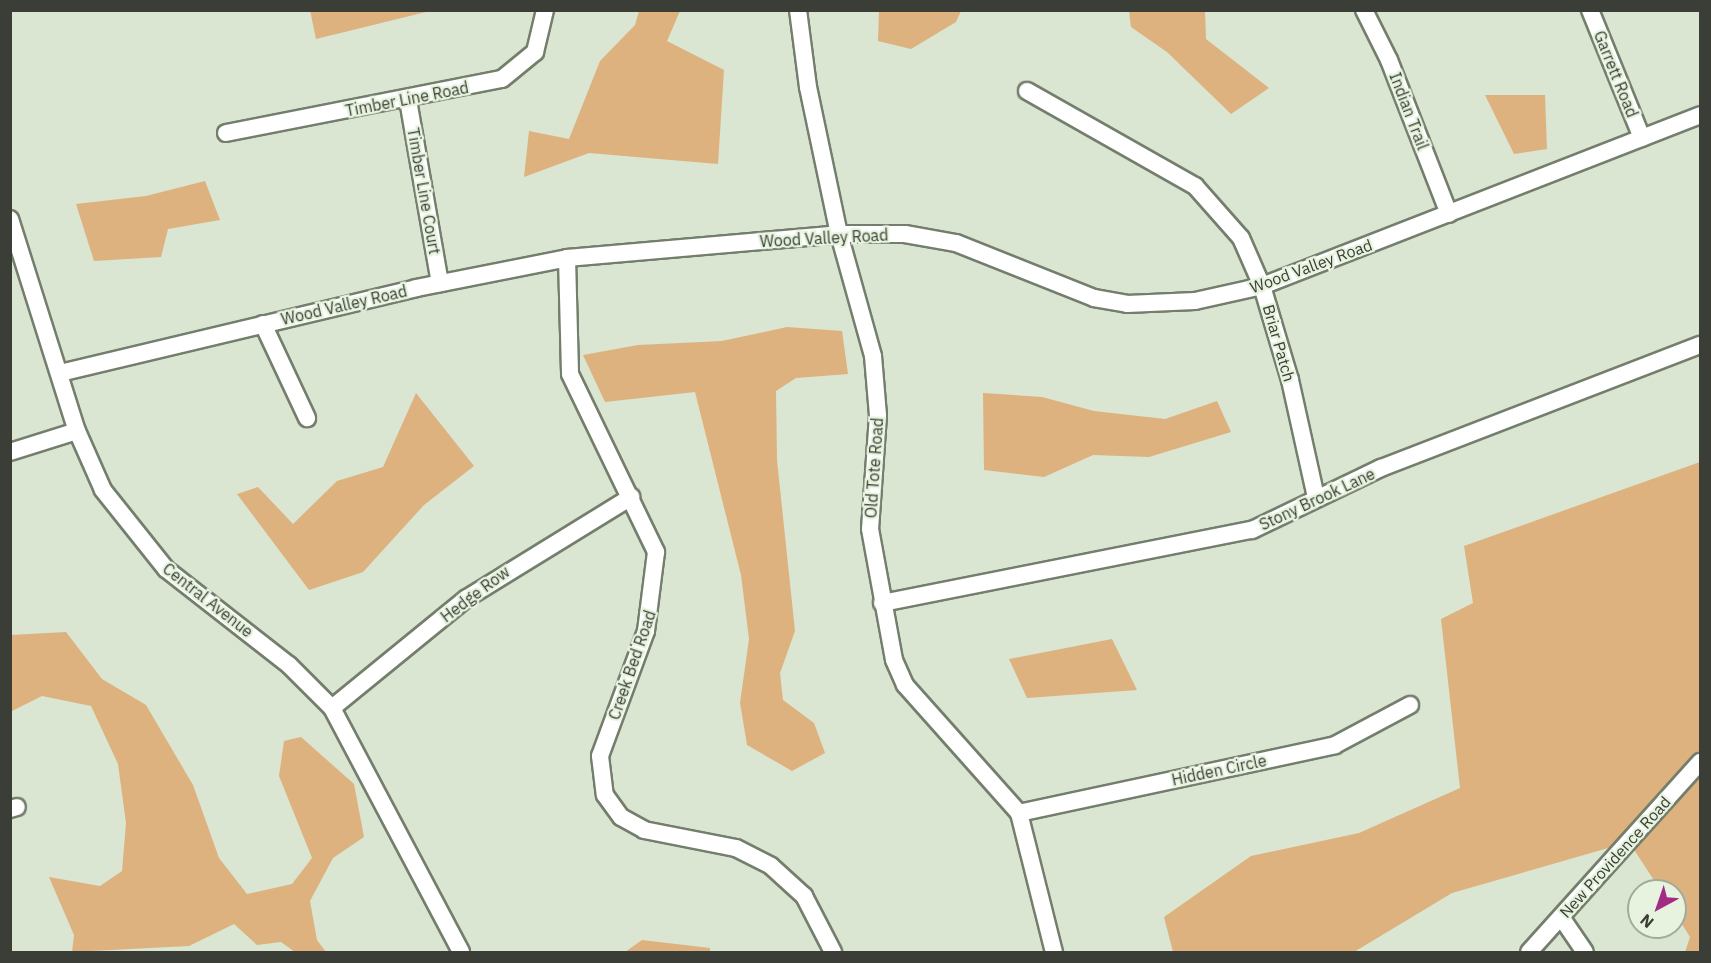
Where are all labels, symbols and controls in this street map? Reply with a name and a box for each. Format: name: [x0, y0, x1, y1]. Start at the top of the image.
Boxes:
street label: Garrett Road: [1590, 28, 1642, 120]
street label: Indian Trail: [1385, 70, 1433, 152]
street label: Timber Line Road: [344, 78, 470, 120]
street label: Timber Line Court: [403, 126, 445, 256]
street label: Wood Valley Road: [759, 225, 889, 251]
street label: Wood Valley Road: [1247, 235, 1375, 297]
street label: Wood Valley Road: [279, 281, 409, 329]
street label: Briar Patch: [1259, 302, 1299, 384]
street label: Old Tote Road: [861, 417, 887, 519]
street label: Stony Brook Lane: [1256, 464, 1378, 534]
street label: Central Avenue: [159, 559, 257, 641]
street label: Hedge Row: [437, 562, 513, 626]
street label: Creek Bed Road: [604, 608, 660, 722]
street label: Hidden Circle: [1170, 751, 1268, 789]
street label: New Providence Road: [1555, 792, 1675, 922]
north arrow: [1627, 879, 1687, 939]

